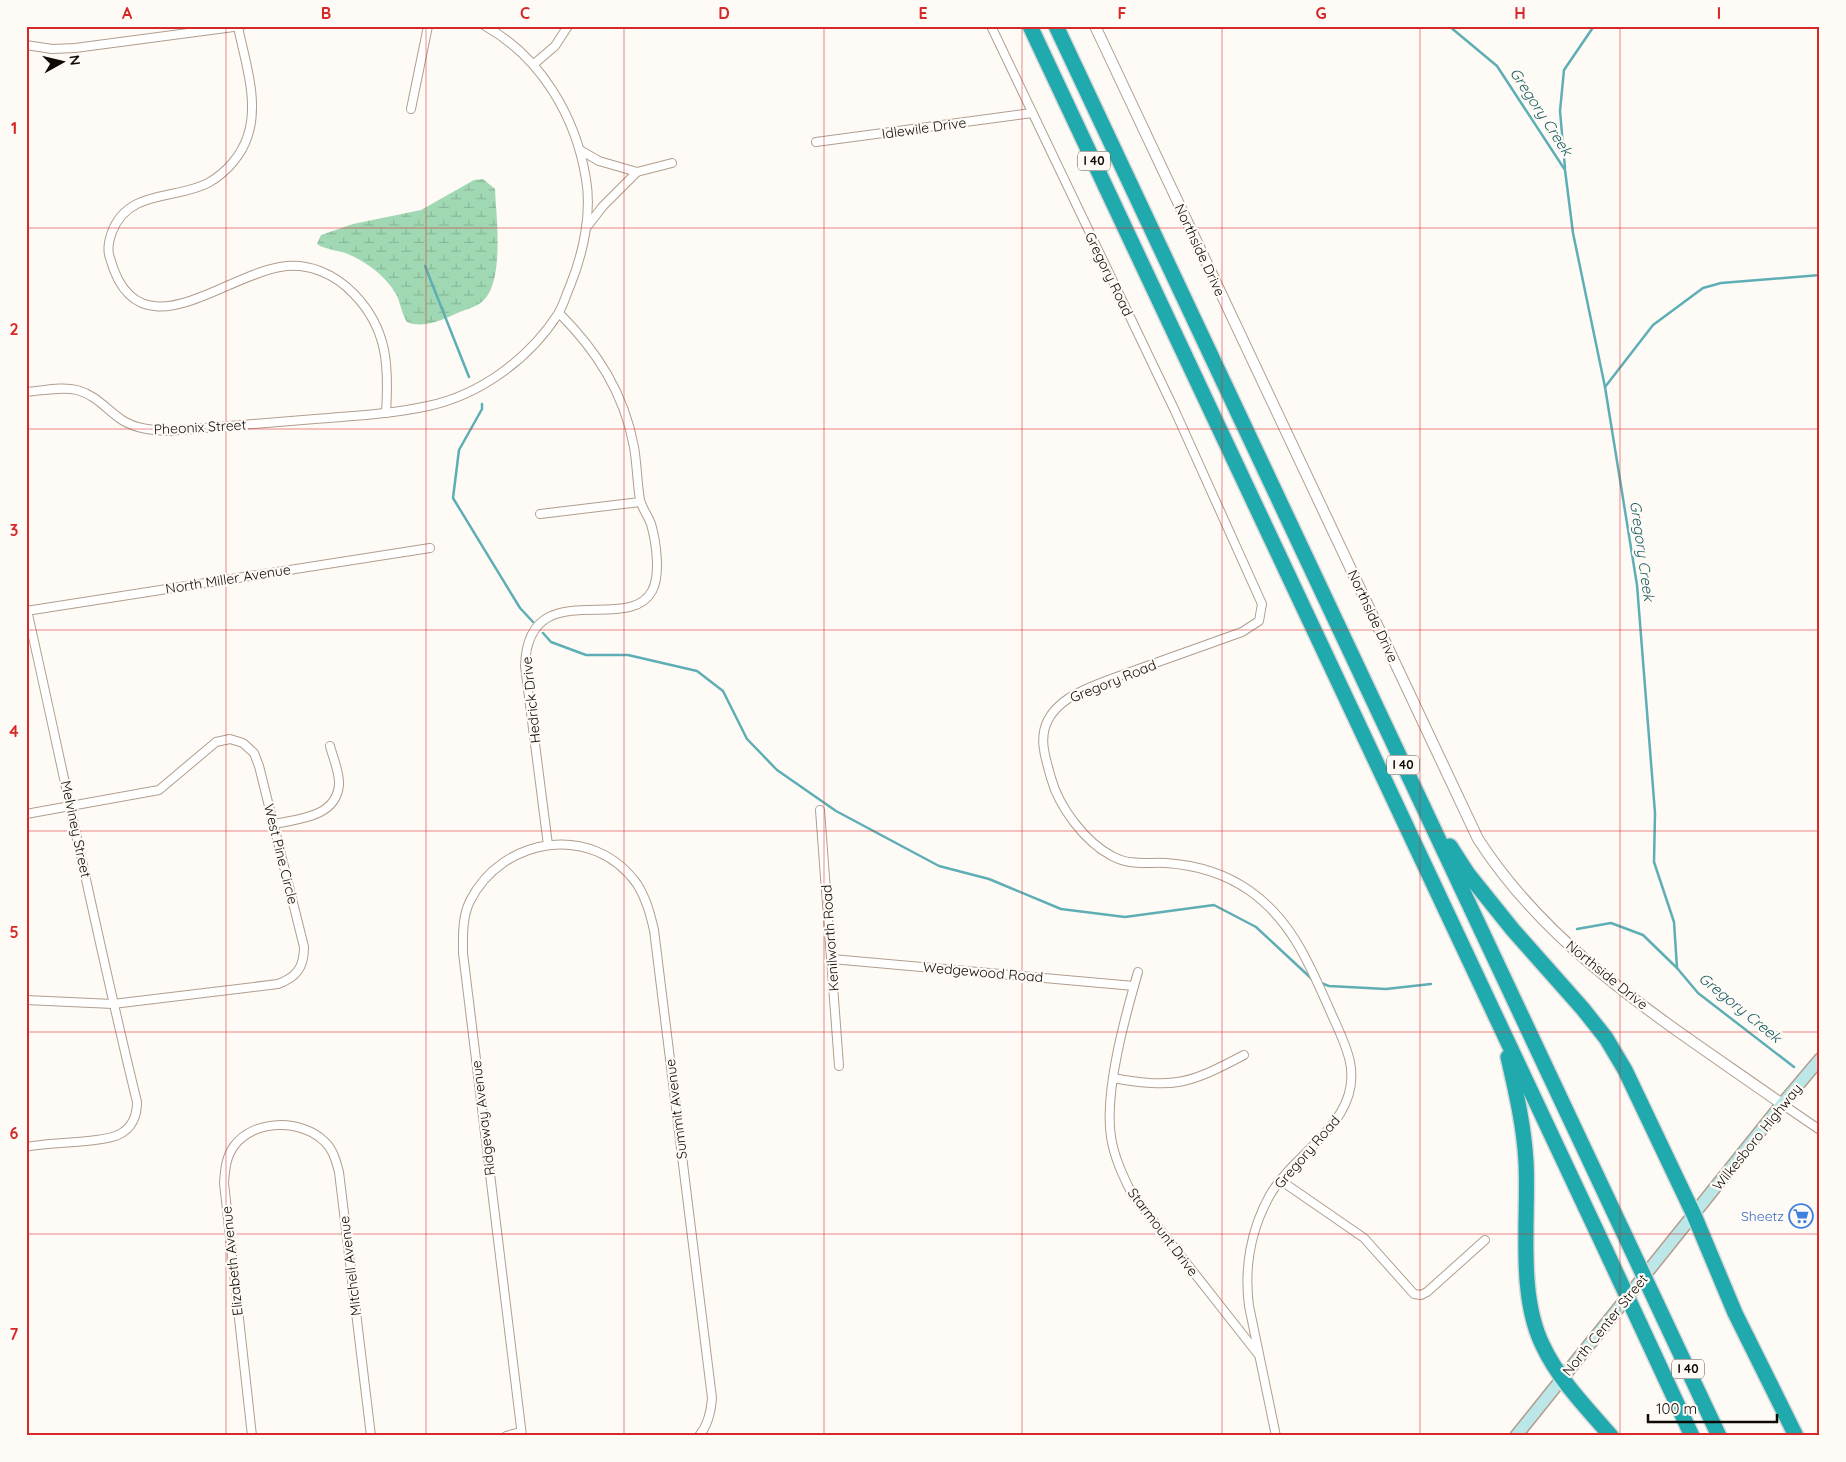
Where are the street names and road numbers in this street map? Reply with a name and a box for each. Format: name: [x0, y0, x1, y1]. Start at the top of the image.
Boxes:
street label: Idlewile Drive: [881, 113, 967, 143]
road number: I 40: [1078, 152, 1110, 170]
street label: Northside Drive: [1171, 201, 1229, 299]
street label: Gregory Road: [1081, 229, 1137, 319]
street label: Pheonix Street: [153, 416, 247, 438]
street label: North Miller Avenue: [164, 560, 292, 598]
street label: Northside Drive: [1344, 567, 1402, 665]
street label: Hedrick Drive: [517, 656, 545, 744]
street label: Gregory Road: [1067, 656, 1159, 706]
road number: I 40: [1387, 756, 1419, 774]
street label: Melviney Street: [57, 779, 95, 879]
street label: West Pine Circle: [260, 802, 302, 906]
street label: Kenilworth Road: [817, 884, 843, 992]
street label: Northside Drive: [1562, 936, 1652, 1014]
street label: Wedgewood Road: [922, 958, 1044, 986]
street label: Summit Avenue: [661, 1058, 691, 1160]
street label: Ridgeway Avenue: [467, 1059, 499, 1177]
street label: Wilkesboro Highway: [1708, 1080, 1806, 1194]
street label: Gregory Road: [1270, 1112, 1344, 1192]
street label: Starmount Drive: [1124, 1184, 1202, 1280]
street label: Elizabeth Avenue: [217, 1205, 247, 1317]
street label: Mitchell Avenue: [335, 1215, 365, 1317]
street label: North Center Street: [1558, 1270, 1652, 1380]
road number: I 40: [1672, 1360, 1704, 1378]

